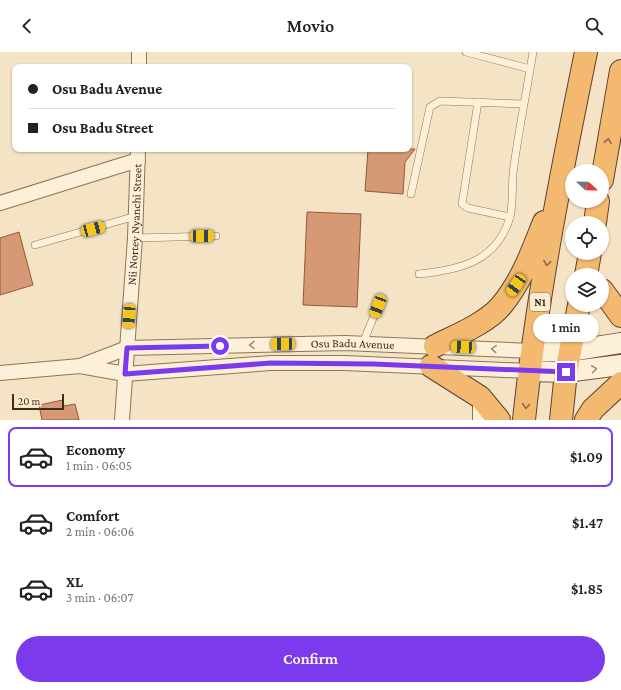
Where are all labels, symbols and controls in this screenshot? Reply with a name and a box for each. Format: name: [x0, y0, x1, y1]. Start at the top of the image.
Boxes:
icon: back: [16, 15, 38, 37]
icon: search: [583, 15, 605, 37]
text: Movio: [287, 16, 334, 36]
text: Osu Badu Avenue: [52, 81, 162, 97]
text: Osu Badu Street: [52, 120, 153, 136]
one-way arrow: [604, 138, 612, 144]
street label: Nii Nortey Nyanchi Street: [125, 162, 145, 286]
north arrow: [565, 164, 609, 208]
map controls: [565, 164, 609, 312]
button: locate: [565, 216, 609, 260]
car: [80, 220, 106, 238]
car: [190, 230, 214, 242]
one-way arrow: [543, 260, 551, 266]
button: layers: [565, 268, 609, 312]
car: [504, 272, 528, 298]
car: [368, 293, 388, 319]
road number: N1: [530, 293, 550, 311]
car: [122, 304, 136, 328]
callout: 1 min: [533, 314, 599, 342]
text: 1 min: [552, 320, 580, 335]
street label: Osu Badu Avenue: [311, 336, 395, 352]
route start: [211, 337, 229, 355]
car: [271, 338, 295, 350]
car: [451, 340, 475, 354]
one-way arrow: [249, 341, 255, 349]
one-way arrow: [491, 344, 497, 353]
route end: [557, 363, 575, 381]
one-way arrow: [591, 365, 597, 374]
scale bar: [12, 392, 64, 411]
text: 20 m: [18, 395, 40, 407]
one-way arrow: [521, 403, 530, 409]
icon: car: [18, 439, 54, 475]
text: Economy: [66, 442, 125, 458]
text: $1.09: [570, 449, 603, 465]
text: 1 min · 06:05: [66, 458, 132, 473]
icon: car: [18, 505, 54, 541]
text: Comfort: [66, 508, 120, 524]
text: $1.47: [572, 515, 603, 531]
text: 2 min · 06:06: [66, 524, 134, 539]
icon: car: [18, 571, 54, 607]
text: XL: [66, 574, 83, 590]
text: $1.85: [571, 581, 603, 597]
text: 3 min · 06:07: [66, 590, 133, 605]
button: Confirm: [16, 636, 605, 682]

